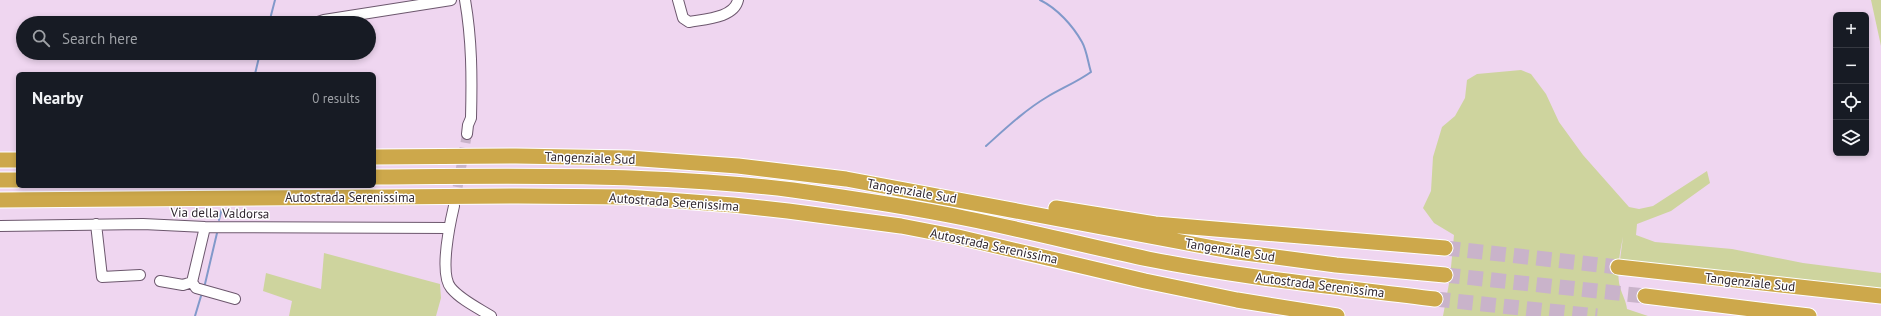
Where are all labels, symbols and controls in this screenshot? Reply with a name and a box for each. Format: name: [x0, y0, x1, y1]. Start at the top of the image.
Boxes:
map controls: [1833, 12, 1869, 156]
button: +: [1833, 12, 1869, 48]
search box: [16, 16, 376, 60]
icon: search: [30, 27, 52, 49]
text: Search here: [62, 29, 138, 48]
button: −: [1833, 48, 1869, 84]
button: locate: [1833, 84, 1869, 120]
text: Nearby: [32, 87, 83, 109]
text: 0 results: [312, 90, 360, 107]
button: layers: [1833, 120, 1869, 156]
street label: Tangenziale Sud: [544, 148, 636, 168]
street label: Tangenziale Sud: [866, 175, 958, 207]
street label: Autostrada Serenissima: [285, 189, 415, 206]
street label: Autostrada Serenissima: [609, 189, 739, 215]
street label: Via della Valdorsa: [169, 204, 270, 222]
street label: Autostrada Serenissima: [929, 224, 1059, 268]
street label: Tangenziale Sud: [1184, 235, 1276, 265]
street label: Autostrada Serenissima: [1254, 269, 1386, 301]
street label: Tangenziale Sud: [1704, 269, 1796, 295]

